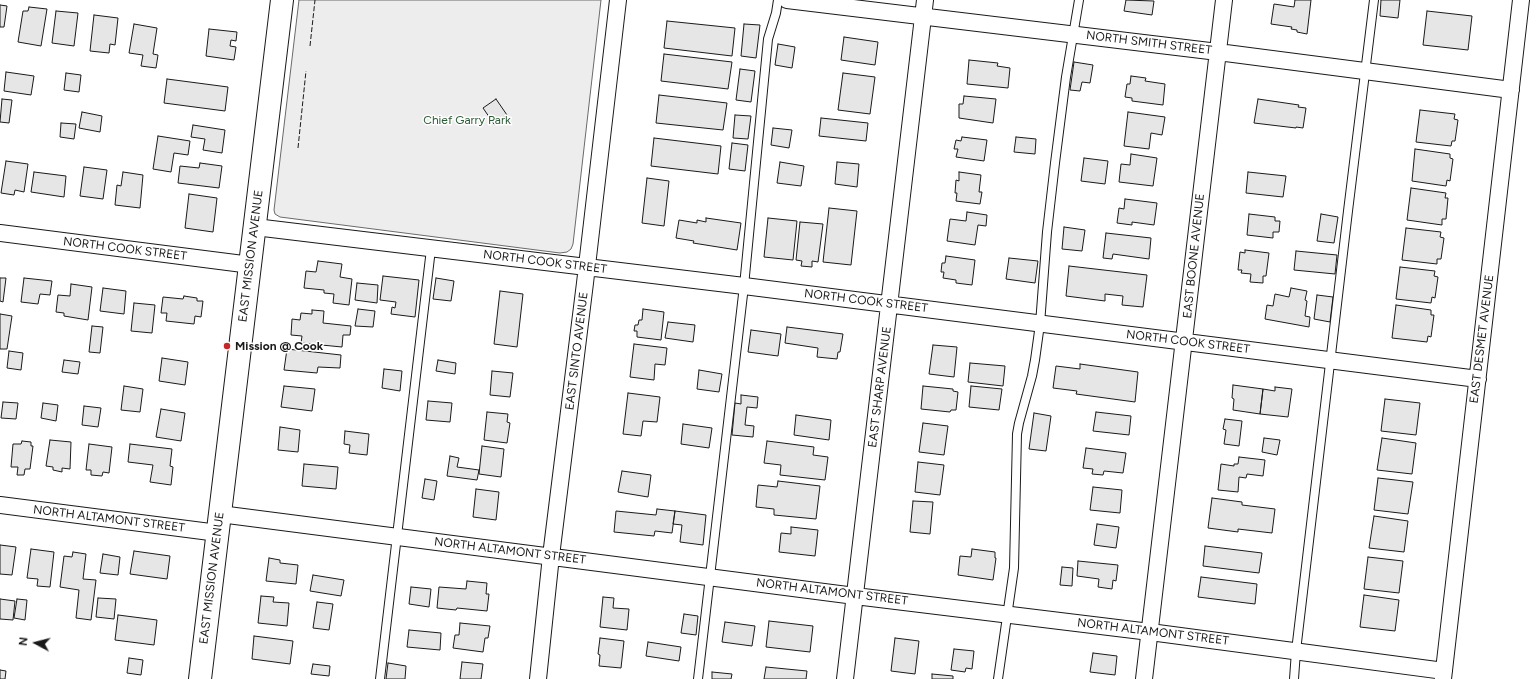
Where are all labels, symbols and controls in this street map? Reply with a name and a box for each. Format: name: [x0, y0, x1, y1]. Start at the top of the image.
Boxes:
street label: NORTH SMITH STREET: [1085, 28, 1213, 58]
park label: Chief Garry Park: [423, 113, 511, 127]
street label: EAST MISSION AVENUE: [236, 189, 266, 323]
street label: EAST BOONE AVENUE: [1180, 193, 1208, 319]
street label: NORTH COOK STREET: [62, 234, 188, 264]
street label: NORTH COOK STREET: [482, 247, 608, 277]
street label: EAST DESMET AVENUE: [1467, 274, 1497, 404]
street label: NORTH COOK STREET: [803, 286, 929, 316]
street label: EAST SINTO AVENUE: [563, 291, 591, 411]
street label: EAST SHARP AVENUE: [865, 326, 895, 448]
street label: NORTH COOK STREET: [1125, 327, 1251, 357]
place label: Mission @ Cook: [235, 339, 323, 353]
marker: Mission @ Cook: [222, 341, 232, 351]
street label: NORTH ALTAMONT STREET: [32, 503, 186, 535]
street label: EAST MISSION AVENUE: [197, 511, 227, 645]
street label: NORTH ALTAMONT STREET: [433, 535, 587, 567]
street label: NORTH ALTAMONT STREET: [755, 576, 909, 608]
street label: NORTH ALTAMONT STREET: [1076, 616, 1230, 648]
north arrow: [16, 623, 56, 663]
text: N: [17, 636, 31, 647]

